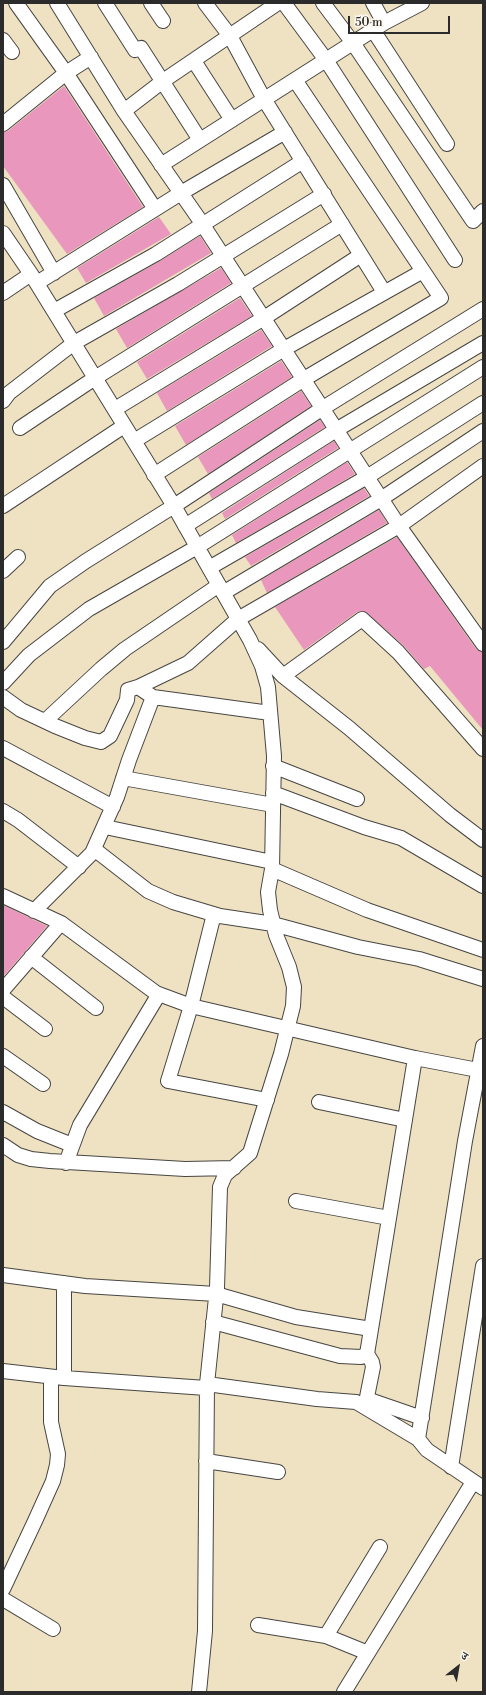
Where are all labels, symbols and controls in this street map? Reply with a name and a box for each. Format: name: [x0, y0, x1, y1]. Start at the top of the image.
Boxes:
scale bar: [350, 8, 452, 34]
text: 50 m: [355, 15, 383, 30]
north arrow: [438, 1647, 478, 1687]
text: उ: [458, 1649, 470, 1664]

